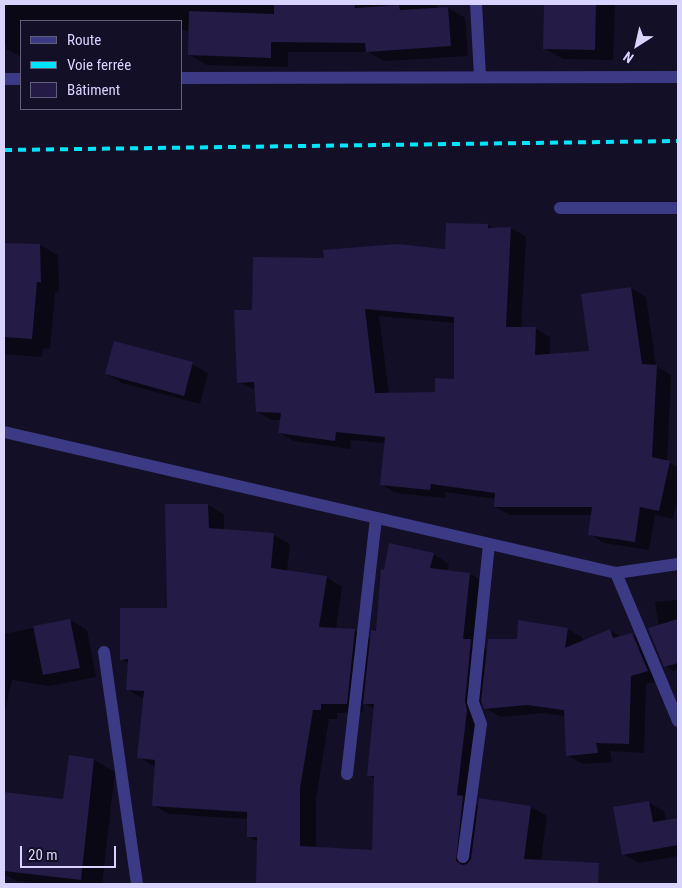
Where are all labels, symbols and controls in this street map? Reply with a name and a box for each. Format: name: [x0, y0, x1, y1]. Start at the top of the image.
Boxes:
legend: [20, 20, 182, 110]
north arrow: [612, 20, 662, 70]
text: Route: [67, 31, 101, 49]
text: N: [620, 48, 637, 66]
text: Voie ferrée: [67, 56, 131, 74]
text: Bâtiment: [67, 81, 120, 99]
scale bar: [22, 836, 119, 868]
text: 20 m: [28, 846, 58, 864]

